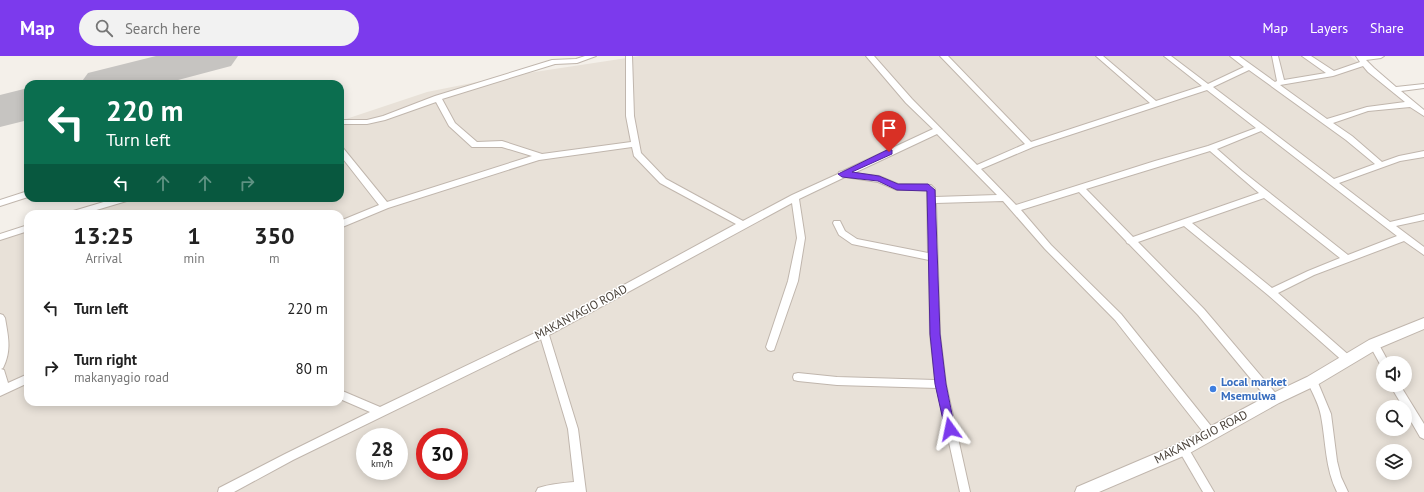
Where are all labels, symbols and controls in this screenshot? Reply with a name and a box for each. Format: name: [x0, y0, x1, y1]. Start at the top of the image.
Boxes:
search box: [79, 10, 359, 46]
text: Map: [20, 16, 55, 40]
icon: search: [93, 17, 115, 39]
text: Search here: [125, 19, 201, 38]
text: Map: [1262, 19, 1288, 37]
text: Layers: [1310, 19, 1348, 37]
text: Share: [1370, 19, 1404, 37]
text: 220 m: [106, 92, 183, 129]
icon: left: [40, 96, 92, 148]
pin: [872, 111, 906, 152]
icon: arrive: [878, 117, 900, 139]
text: Turn left: [106, 128, 171, 151]
icon: left: [110, 172, 132, 194]
icon: ahead: [152, 172, 174, 194]
icon: ahead: [194, 172, 216, 194]
icon: right: [236, 172, 258, 194]
text: 13:25: [73, 220, 134, 251]
text: 1: [187, 220, 201, 251]
text: 350: [254, 220, 295, 251]
text: Arrival: [86, 250, 122, 267]
text: min: [183, 250, 205, 267]
text: m: [269, 250, 280, 267]
street label: MAKANYAGIO ROAD: [532, 281, 630, 342]
icon: left: [40, 297, 62, 319]
text: Turn left: [74, 299, 128, 318]
text: 220 m: [287, 299, 328, 318]
text: Turn right: [74, 350, 137, 369]
map controls: [1376, 356, 1412, 480]
button: sound: [1376, 356, 1412, 392]
icon: right: [40, 357, 62, 379]
text: 80 m: [295, 359, 328, 378]
text: makanyagio road: [74, 369, 169, 386]
place label: Local market Msemulwa: [1221, 374, 1288, 403]
marker: Local market Msemulwa: [1208, 384, 1218, 394]
button: search: [1376, 400, 1412, 436]
street label: MAKANYAGIO ROAD: [1152, 406, 1250, 467]
position arrow: [929, 408, 971, 450]
speed limit sign: 30: [416, 428, 468, 480]
text: 28: [371, 436, 393, 462]
button: layers: [1376, 444, 1412, 480]
text: km/h: [371, 457, 393, 470]

